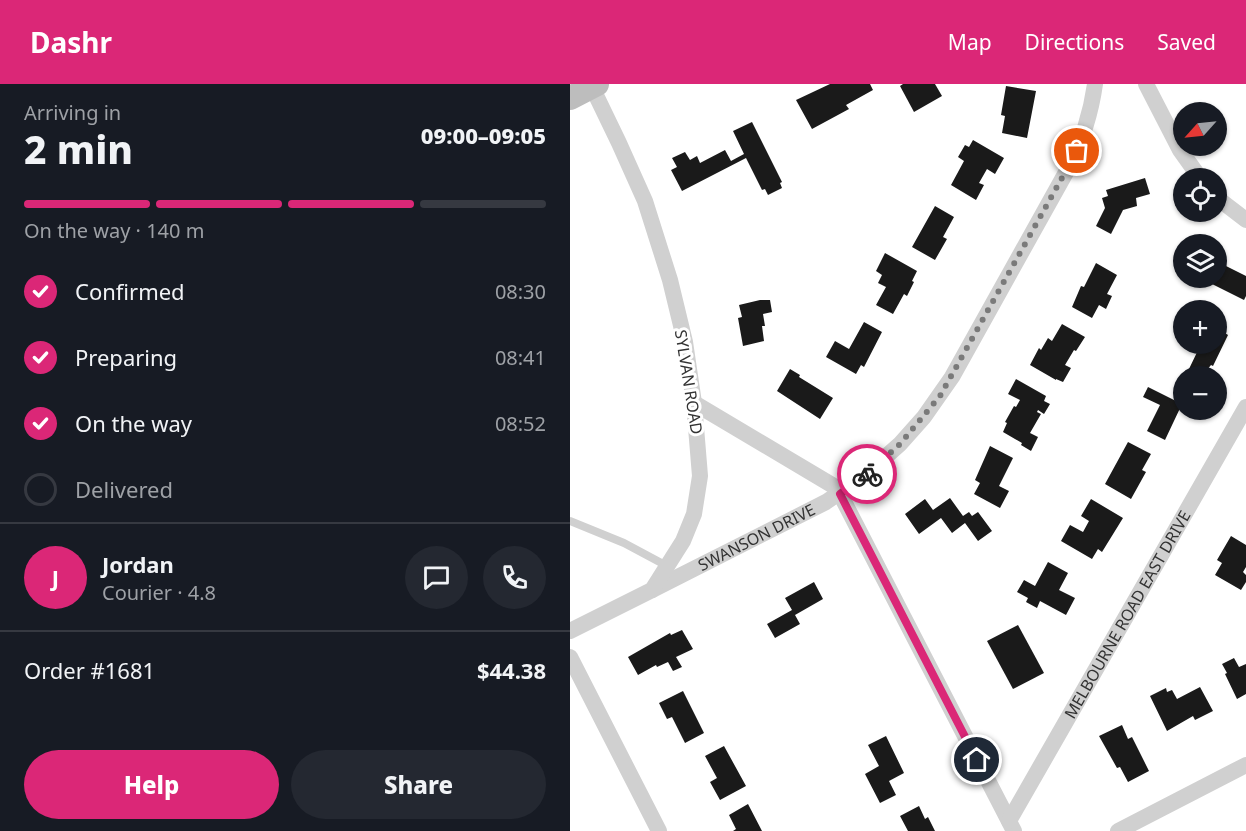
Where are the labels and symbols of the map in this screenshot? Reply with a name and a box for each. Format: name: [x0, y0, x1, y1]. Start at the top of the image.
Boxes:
north arrow: [1173, 102, 1227, 156]
pin: [1051, 125, 1102, 176]
street label: SYLVAN ROAD: [670, 328, 708, 436]
courier: [837, 444, 897, 504]
street label: SWANSON DRIVE: [694, 498, 819, 576]
street label: MELBOURNE ROAD EAST DRIVE: [1059, 506, 1196, 723]
pin: [951, 734, 1002, 785]

